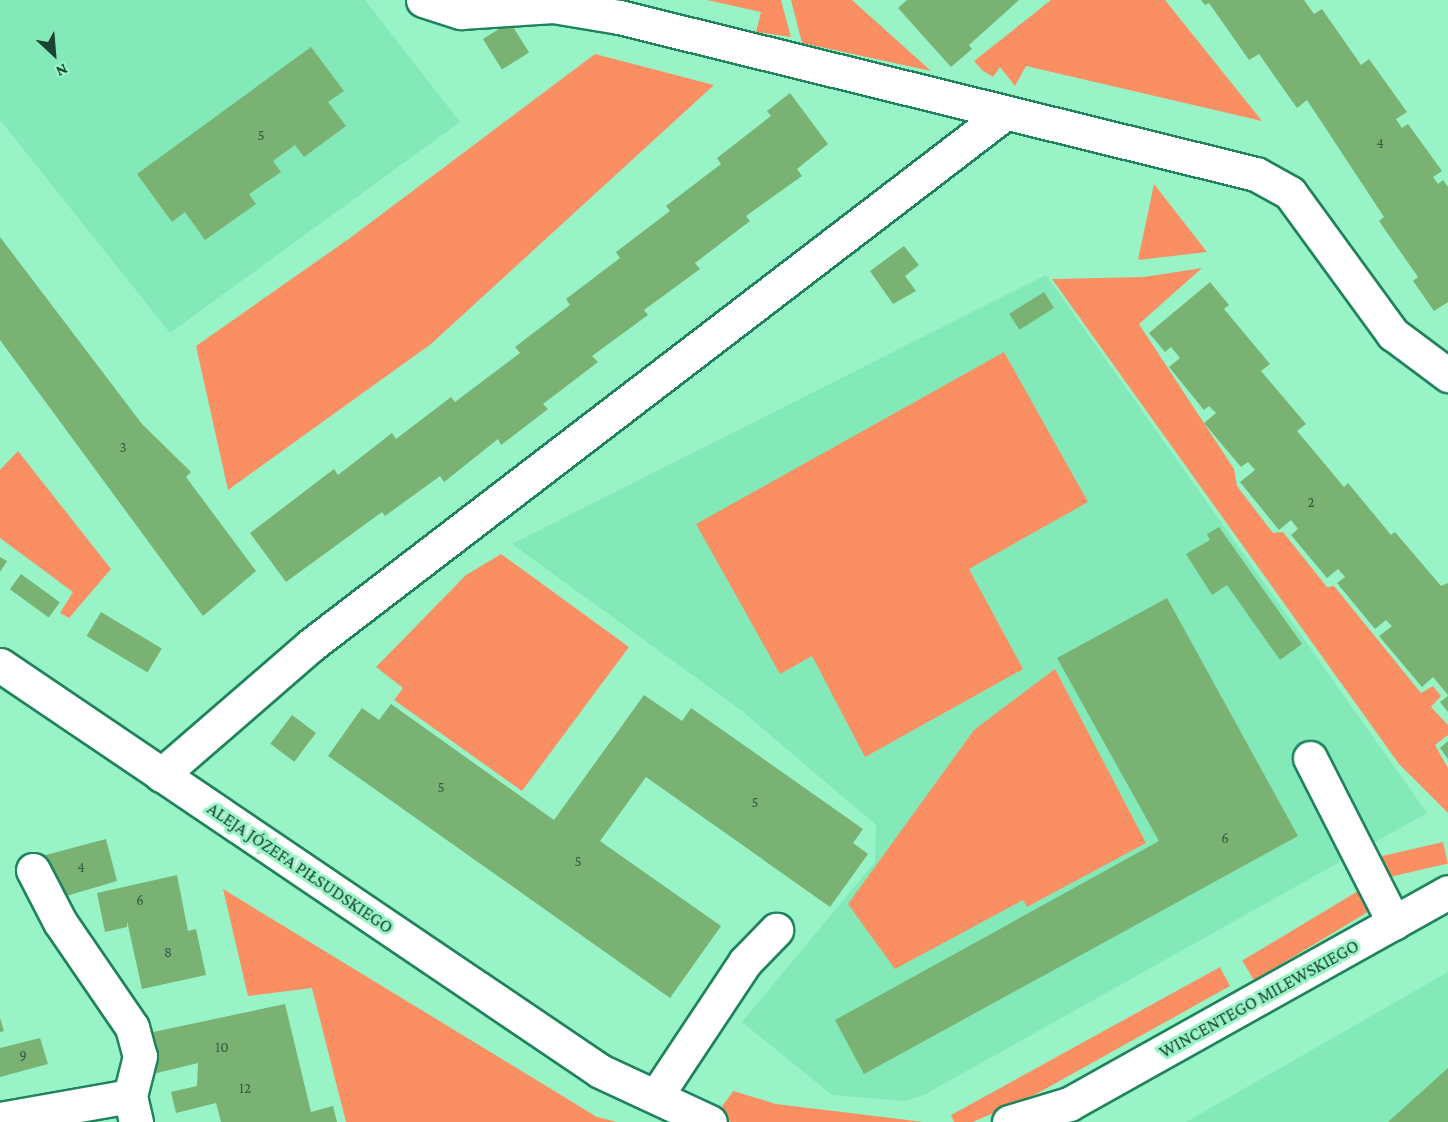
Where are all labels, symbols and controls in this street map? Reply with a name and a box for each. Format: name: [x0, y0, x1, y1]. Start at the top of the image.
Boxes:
north arrow: [24, 24, 84, 84]
text: N: [53, 61, 71, 81]
house number: 5: [257, 127, 265, 145]
house number: 4: [1376, 135, 1384, 153]
house number: 3: [119, 439, 127, 457]
house number: 2: [1307, 494, 1315, 512]
house number: 5: [437, 779, 445, 797]
house number: 5: [751, 794, 759, 812]
street label: ALEJA JÓZEFA PIŁSUDSKIEGO: [203, 798, 397, 938]
house number: 6: [1221, 830, 1229, 848]
house number: 5: [574, 853, 582, 871]
house number: 4: [77, 859, 85, 877]
house number: 6: [136, 892, 144, 910]
street label: WINCENTEGO MILEWSKIEGO: [1155, 935, 1363, 1063]
house number: 8: [164, 944, 172, 962]
house number: 10: [215, 1039, 229, 1057]
house number: 9: [19, 1047, 27, 1065]
house number: 12: [239, 1080, 251, 1098]

